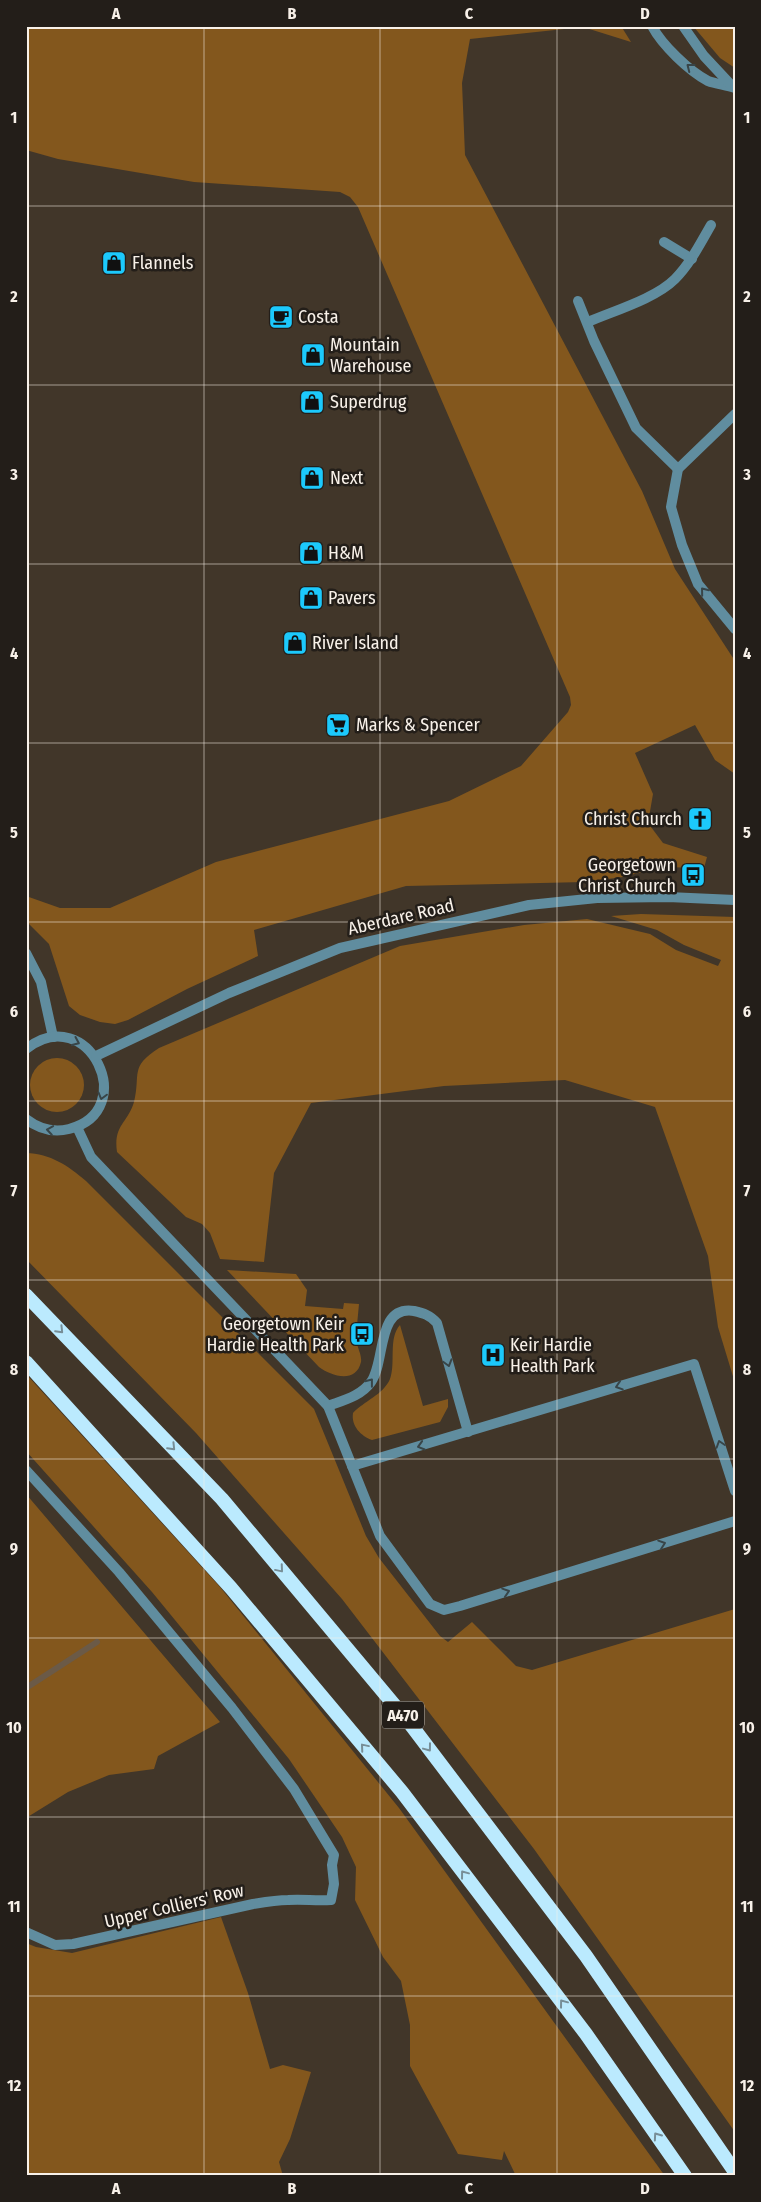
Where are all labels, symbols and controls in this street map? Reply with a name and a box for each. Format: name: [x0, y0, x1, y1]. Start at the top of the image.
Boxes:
text: A: [111, 4, 121, 23]
text: B: [288, 4, 297, 23]
text: C: [465, 4, 474, 23]
text: D: [640, 4, 650, 23]
one-way arrow: [687, 64, 696, 72]
text: 1: [11, 108, 17, 127]
text: 1: [744, 108, 750, 127]
shop icon: Flannels: [101, 250, 127, 276]
place label: Flannels: [132, 252, 194, 274]
text: 2: [9, 287, 18, 306]
text: 2: [742, 287, 751, 306]
cafe icon: Costa: [268, 304, 294, 330]
place label: Costa: [298, 306, 339, 328]
place label: Mountain Warehouse: [330, 334, 411, 377]
shop icon: Mountain Warehouse: [300, 342, 326, 368]
shop icon: Superdrug: [299, 389, 325, 415]
place label: Superdrug: [330, 391, 407, 413]
text: 3: [9, 465, 18, 484]
shop icon: Next: [299, 465, 325, 491]
text: 3: [742, 465, 751, 484]
place label: Next: [330, 467, 364, 489]
shop icon: H&M: [298, 540, 324, 566]
place label: H&M: [328, 542, 364, 564]
shop icon: Pavers: [298, 585, 324, 611]
place label: Pavers: [328, 587, 376, 609]
one-way arrow: [702, 588, 710, 597]
shop icon: River Island: [282, 630, 308, 656]
place label: River Island: [312, 632, 399, 654]
text: 4: [10, 644, 18, 663]
text: 4: [743, 644, 751, 663]
supermarket icon: Marks & Spencer: [325, 712, 351, 738]
place label: Marks & Spencer: [356, 714, 480, 736]
church icon: Christ Church: [687, 806, 713, 832]
place label: Christ Church: [584, 808, 682, 830]
text: 5: [10, 823, 18, 842]
text: 5: [743, 823, 751, 842]
place label: Georgetown Christ Church: [578, 854, 676, 897]
bus stop icon: Georgetown Christ Church: [680, 862, 706, 888]
street label: Aberdare Road: [346, 894, 456, 940]
text: 6: [10, 1002, 18, 1021]
text: 6: [743, 1002, 751, 1021]
one-way arrow: [71, 1035, 80, 1046]
one-way arrow: [97, 1091, 108, 1100]
one-way arrow: [46, 1125, 55, 1135]
text: 7: [11, 1181, 18, 1200]
text: 7: [744, 1181, 751, 1200]
place label: Georgetown Keir Hardie Health Park: [207, 1313, 345, 1356]
bus stop icon: Georgetown Keir Hardie Health Park: [349, 1321, 375, 1347]
one-way arrow: [54, 1324, 63, 1333]
place label: Keir Hardie Health Park: [510, 1334, 595, 1377]
hospital icon: Keir Hardie Health Park: [480, 1342, 506, 1368]
one-way arrow: [443, 1358, 453, 1367]
text: 8: [10, 1360, 19, 1379]
text: 8: [743, 1360, 752, 1379]
one-way arrow: [364, 1379, 373, 1388]
one-way arrow: [615, 1381, 624, 1391]
one-way arrow: [417, 1440, 425, 1450]
one-way arrow: [716, 1441, 726, 1449]
one-way arrow: [166, 1442, 175, 1451]
text: 9: [10, 1539, 18, 1558]
text: 9: [743, 1539, 751, 1558]
one-way arrow: [657, 1540, 665, 1550]
one-way arrow: [274, 1563, 283, 1572]
one-way arrow: [502, 1587, 510, 1597]
road number: A470: [382, 1702, 424, 1728]
text: 10: [6, 1718, 22, 1737]
text: 10: [739, 1718, 755, 1737]
one-way arrow: [423, 1742, 431, 1751]
one-way arrow: [360, 1743, 369, 1752]
one-way arrow: [462, 1871, 470, 1880]
street label: Upper Colliers' Row: [102, 1879, 246, 1933]
text: 11: [7, 1897, 21, 1916]
text: 11: [740, 1897, 754, 1916]
one-way arrow: [560, 2000, 568, 2009]
text: 12: [7, 2076, 22, 2095]
text: 12: [740, 2076, 755, 2095]
one-way arrow: [654, 2132, 663, 2142]
text: A: [111, 2179, 121, 2198]
text: B: [288, 2179, 297, 2198]
text: C: [465, 2179, 474, 2198]
text: D: [640, 2179, 650, 2198]

